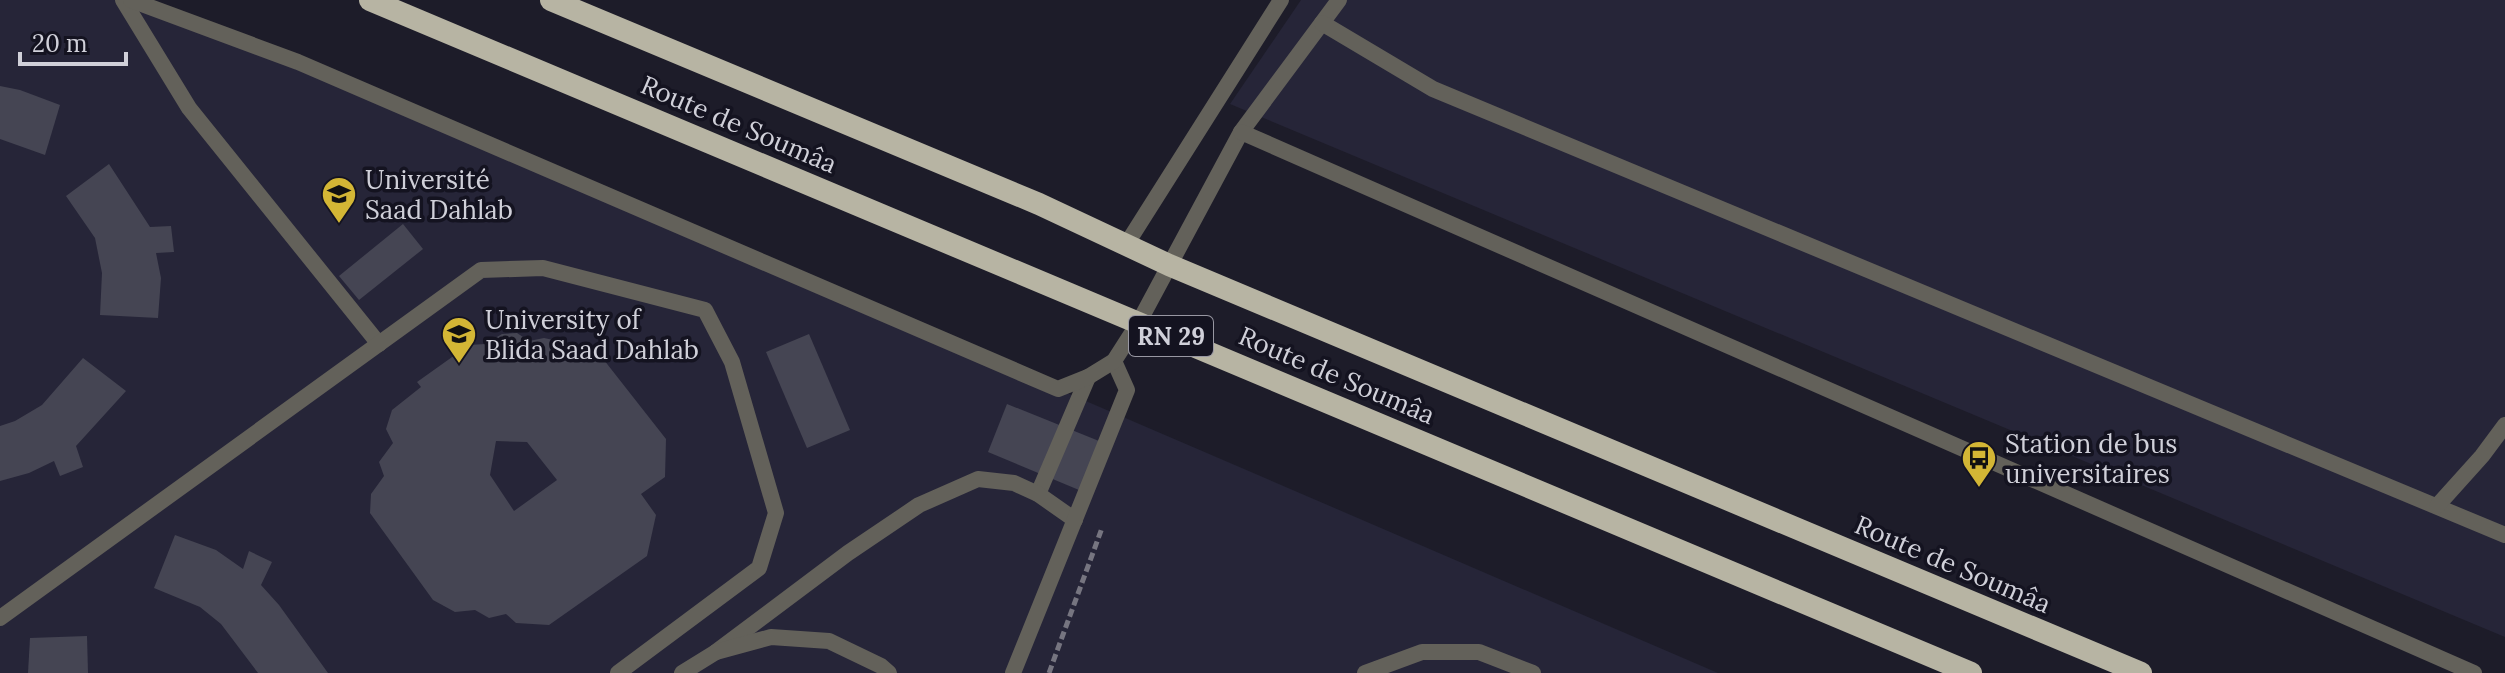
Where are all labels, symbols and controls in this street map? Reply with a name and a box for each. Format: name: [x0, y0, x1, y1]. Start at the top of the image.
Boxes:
scale bar: [20, 16, 126, 66]
text: 20 m: [32, 28, 88, 59]
street label: Route de Soumâa: [636, 68, 842, 180]
place label: Université Saad Dahlab: [365, 163, 513, 226]
school or university icon: Université Saad Dahlab: [320, 175, 358, 225]
place label: University of Blida Saad Dahlab: [485, 303, 699, 366]
school or university icon: University of Blida Saad Dahlab: [440, 315, 478, 365]
road number: RN 29: [1129, 316, 1213, 356]
street label: Route de Soumâa: [1234, 319, 1440, 431]
place label: Station de bus universitaires: [2005, 427, 2177, 490]
bus stop icon: Station de bus universitaires: [1960, 439, 1998, 489]
street label: Route de Soumâa: [1850, 508, 2056, 620]

